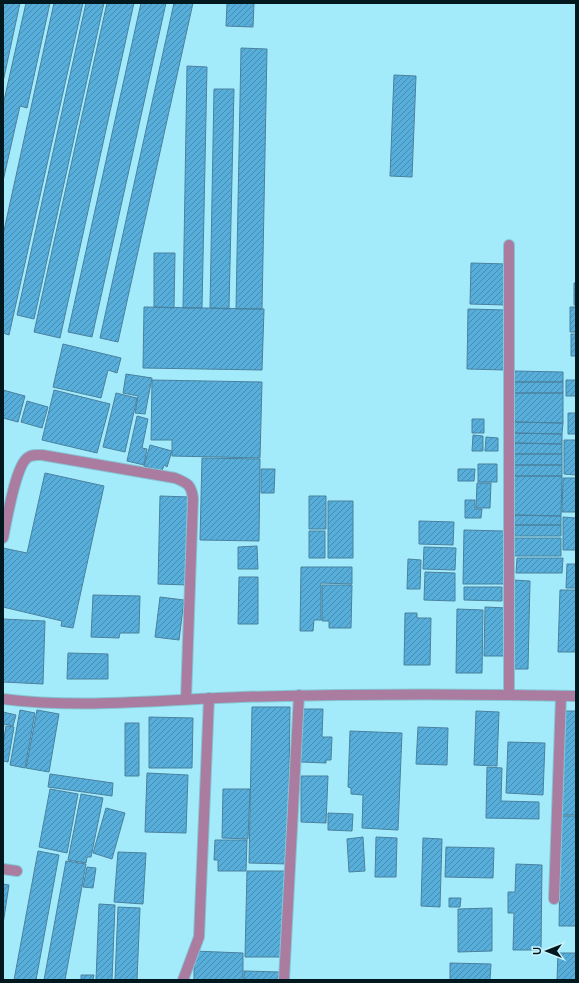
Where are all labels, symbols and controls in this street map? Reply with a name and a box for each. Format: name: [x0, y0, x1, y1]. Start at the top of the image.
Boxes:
north arrow: [527, 931, 567, 971]
text: U: [530, 947, 545, 955]

